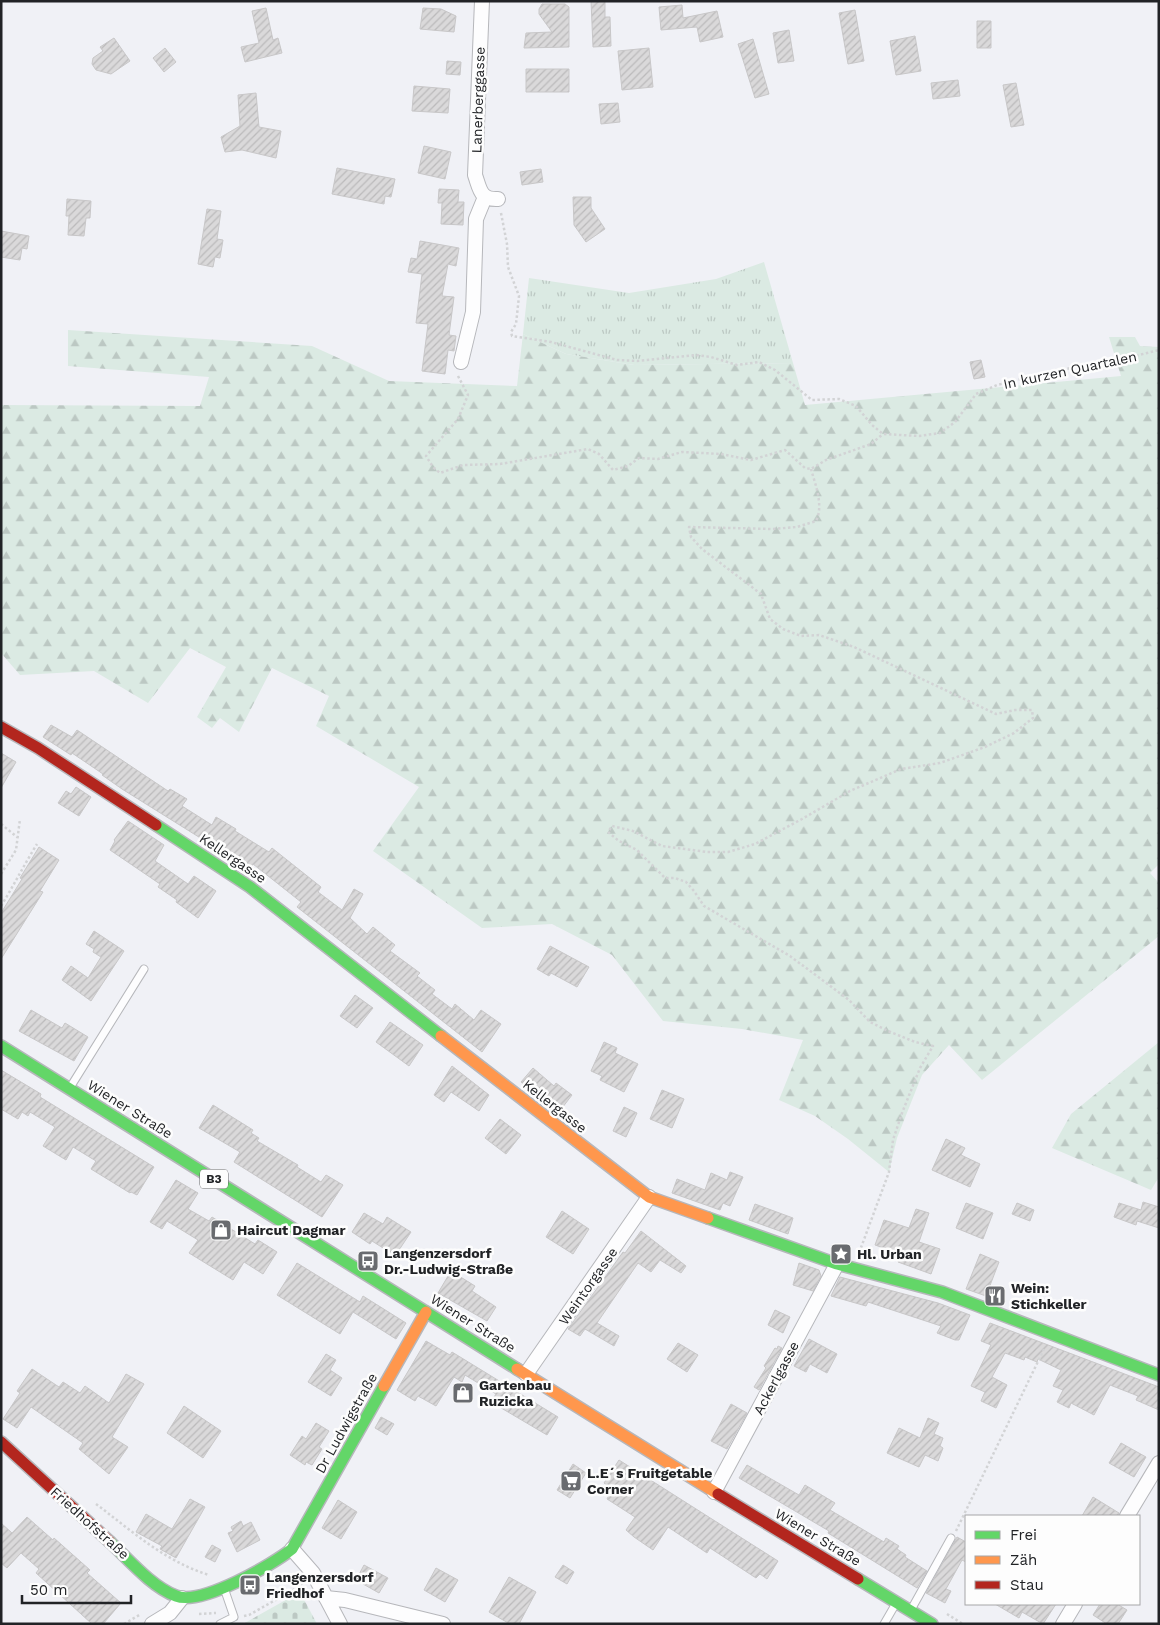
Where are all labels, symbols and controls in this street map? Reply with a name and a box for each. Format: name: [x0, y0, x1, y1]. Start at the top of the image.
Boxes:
street label: Lanerberggasse: [468, 46, 488, 154]
street label: In kurzen Quartalen: [1002, 348, 1138, 392]
street label: Kellergasse: [197, 830, 269, 886]
street label: Wiener Straße: [85, 1076, 175, 1142]
street label: Kellergasse: [520, 1076, 590, 1136]
road number: B3: [200, 1170, 228, 1188]
shop icon: Haircut Dagmar: [209, 1218, 233, 1242]
place label: Haircut Dagmar: [237, 1222, 345, 1238]
place icon: Hl. Urban: [829, 1242, 853, 1266]
street label: Weintorgasse: [555, 1244, 621, 1328]
place label: Langenzersdorf Dr.-Ludwig-Straße: [384, 1245, 513, 1277]
place label: Hl. Urban: [857, 1246, 922, 1262]
bus stop icon: Langenzersdorf Dr.-Ludwig-Straße: [356, 1249, 380, 1273]
place label: Wein: Stichkeller: [1011, 1280, 1087, 1312]
restaurant icon: Wein: Stichkeller: [983, 1284, 1007, 1308]
street label: Wiener Straße: [428, 1290, 518, 1356]
street label: Ackerlgasse: [750, 1339, 802, 1417]
street label: Dr Ludwigstraße: [312, 1370, 380, 1476]
place label: Gartenbau Ruzicka: [479, 1377, 551, 1409]
shop icon: Gartenbau Ruzicka: [451, 1381, 475, 1405]
place label: L.E´s Fruitgetable Corner: [587, 1465, 712, 1497]
supermarket icon: L.E´s Fruitgetable Corner: [559, 1469, 583, 1493]
street label: Friedhofstraße: [47, 1484, 133, 1562]
street label: Wiener Straße: [772, 1505, 864, 1569]
legend: [965, 1515, 1140, 1605]
text: Frei: [1010, 1526, 1037, 1544]
text: Zäh: [1010, 1551, 1037, 1569]
place label: Langenzersdorf Friedhof: [266, 1569, 374, 1601]
scale bar: [22, 1572, 131, 1604]
bus stop icon: Langenzersdorf Friedhof: [238, 1573, 262, 1597]
text: Stau: [1010, 1576, 1044, 1594]
text: 50 m: [30, 1581, 67, 1599]

